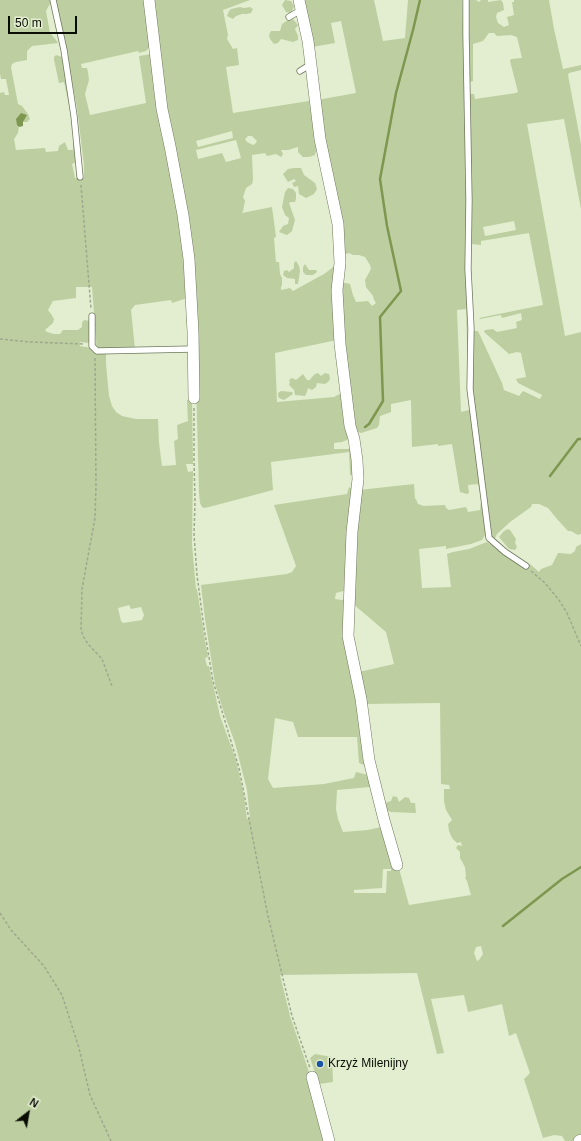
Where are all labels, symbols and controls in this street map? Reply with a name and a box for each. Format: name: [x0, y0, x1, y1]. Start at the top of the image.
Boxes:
scale bar: [10, 8, 79, 34]
text: 50 m: [15, 16, 42, 30]
place label: Krzyż Milenijny: [328, 1057, 408, 1071]
marker: Krzyż Milenijny: [315, 1059, 325, 1069]
north arrow: [8, 1093, 48, 1133]
text: N: [28, 1096, 41, 1110]

